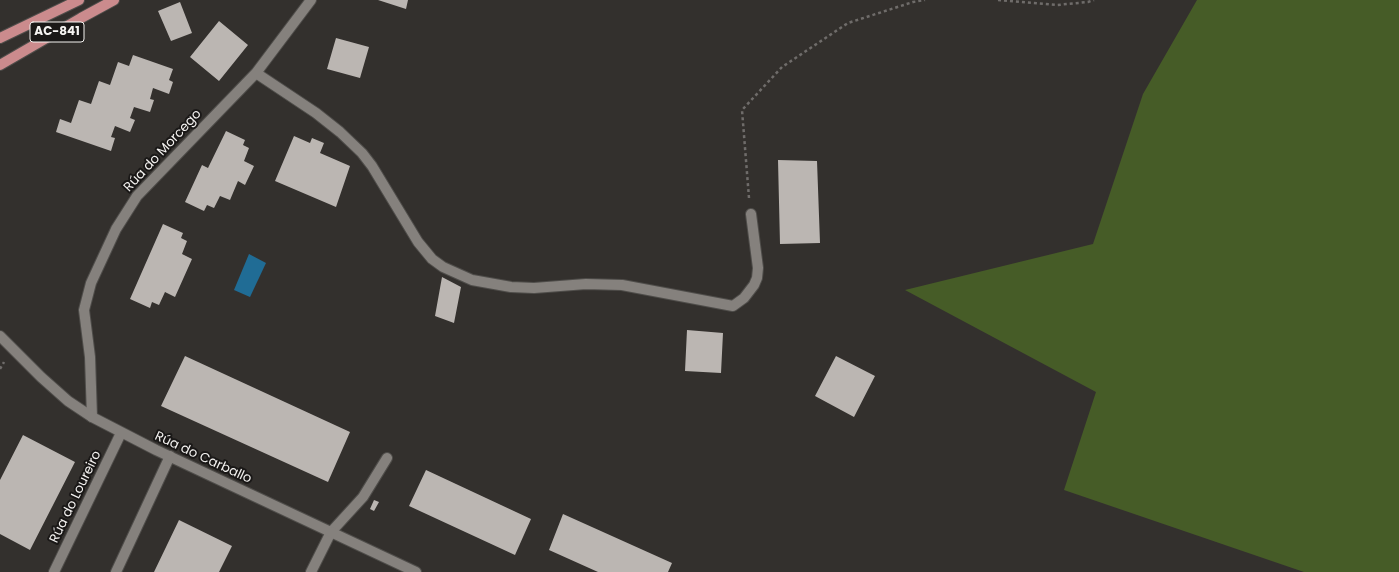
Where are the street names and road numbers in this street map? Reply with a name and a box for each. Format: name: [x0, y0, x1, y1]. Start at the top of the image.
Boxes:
road number: AC-841: [30, 22, 84, 42]
street label: Rúa do Morcego: [121, 107, 205, 195]
street label: Rúa do Carballo: [152, 429, 254, 487]
street label: Rúa do Loureiro: [47, 448, 105, 546]

